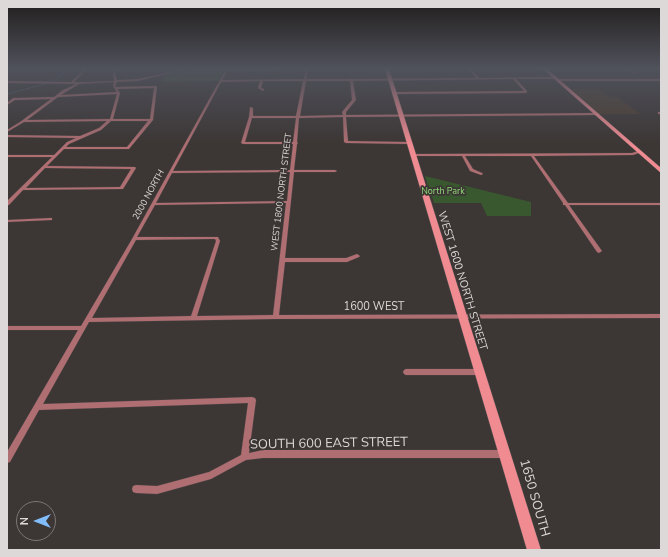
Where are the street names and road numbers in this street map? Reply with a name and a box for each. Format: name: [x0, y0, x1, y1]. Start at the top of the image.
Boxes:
street label: WEST 1800 NORTH STREET: [269, 132, 295, 252]
street label: 2000 NORTH: [131, 168, 167, 222]
street label: WEST 1600 NORTH STREET: [434, 210, 490, 352]
street label: 1600 WEST: [344, 300, 404, 314]
street label: SOUTH 600 EAST STREET: [250, 435, 408, 453]
street label: 1650 SOUTH: [516, 458, 552, 538]

